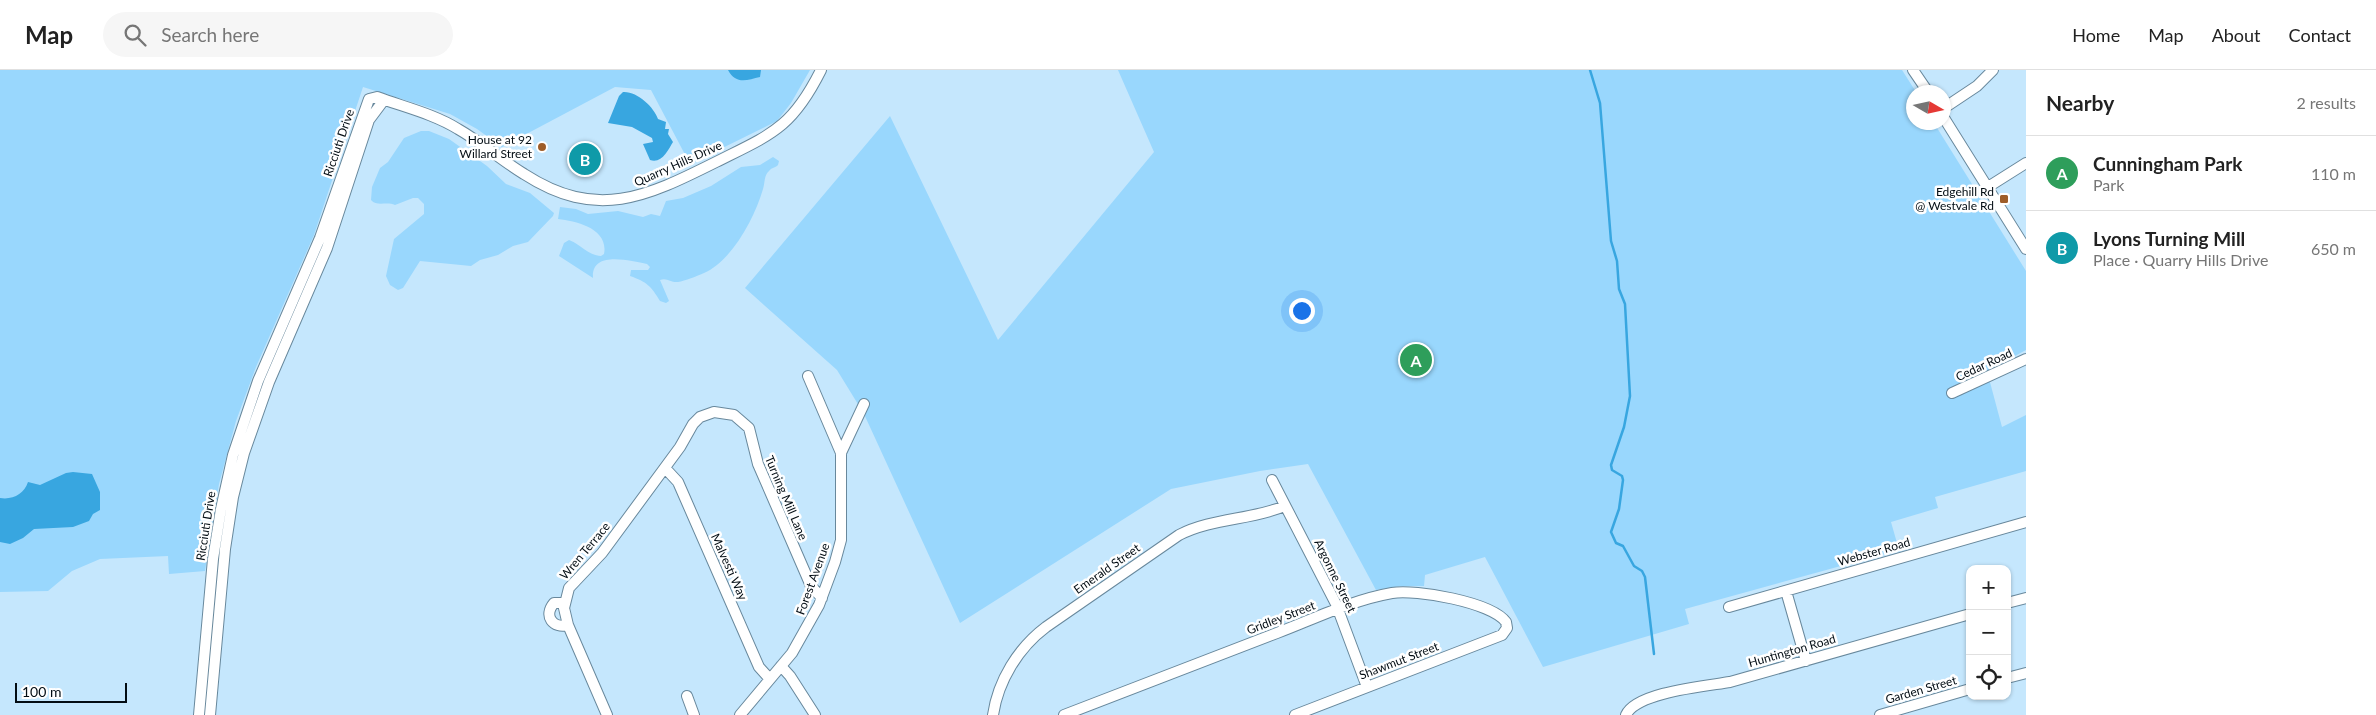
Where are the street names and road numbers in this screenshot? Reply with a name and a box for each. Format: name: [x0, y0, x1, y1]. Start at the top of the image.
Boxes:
street label: Ricciuti Drive: [320, 107, 357, 179]
street label: Quarry Hills Drive: [632, 137, 724, 190]
street label: Cedar Road: [1953, 345, 2014, 384]
street label: Turning Mill Lane: [762, 453, 811, 542]
street label: Ricciuti Drive: [193, 490, 218, 562]
street label: Wren Terrace: [556, 519, 613, 582]
street label: Malvesti Way: [708, 531, 751, 603]
street label: Webster Road: [1836, 534, 1912, 569]
street label: Argonne Street: [1311, 537, 1360, 615]
street label: Emerald Street: [1071, 540, 1143, 597]
street label: Forest Avenue: [793, 541, 832, 617]
street label: Gridley Street: [1244, 597, 1318, 637]
street label: Huntington Road: [1746, 631, 1837, 670]
street label: Shawmut Street: [1357, 638, 1441, 683]
street label: Garden Street: [1884, 672, 1959, 707]

